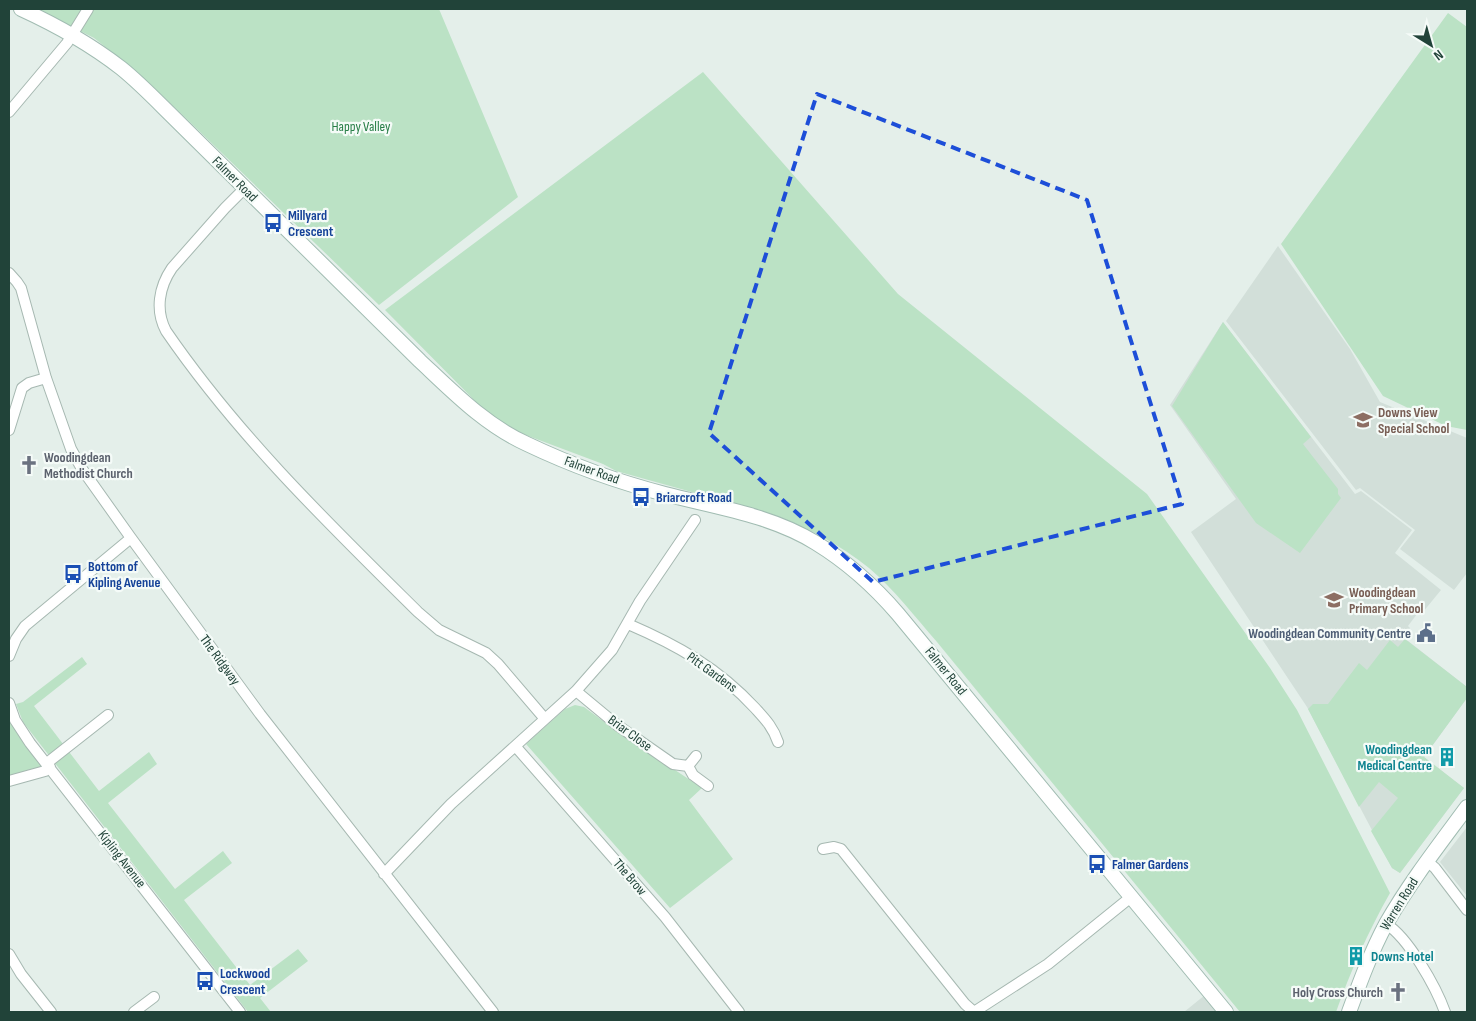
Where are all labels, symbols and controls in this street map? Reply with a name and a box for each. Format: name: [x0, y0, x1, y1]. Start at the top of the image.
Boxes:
north arrow: [1406, 20, 1456, 70]
text: N: [1430, 46, 1447, 64]
park label: Happy Valley: [331, 118, 391, 135]
street label: Falmer Road: [209, 153, 261, 205]
place label: Millyard Crescent: [288, 207, 334, 240]
bus stop icon: Millyard Crescent: [262, 212, 284, 234]
place label: Downs View Special School: [1378, 404, 1450, 437]
school or university icon: Downs View Special School: [1352, 409, 1374, 431]
place label: Woodingdean Methodist Church: [44, 449, 133, 482]
street label: Falmer Road: [562, 452, 622, 488]
church icon: Woodingdean Methodist Church: [18, 454, 40, 476]
bus stop icon: Briarcroft Road: [630, 486, 652, 508]
place label: Briarcroft Road: [656, 489, 732, 506]
place label: Bottom of Kipling Avenue: [88, 558, 160, 591]
bus stop icon: Bottom of Kipling Avenue: [62, 563, 84, 585]
place label: Woodingdean Primary School: [1349, 584, 1424, 617]
school or university icon: Woodingdean Primary School: [1323, 589, 1345, 611]
public building icon: Woodingdean Community Centre: [1415, 622, 1437, 644]
place label: Woodingdean Community Centre: [1248, 625, 1411, 642]
street label: The Ridgway: [196, 631, 244, 689]
street label: Falmer Road: [921, 643, 971, 699]
street label: Pitt Gardens: [684, 648, 740, 696]
street label: Briar Close: [605, 711, 655, 755]
place label: Woodingdean Medical Centre: [1358, 741, 1432, 774]
building icon: Woodingdean Medical Centre: [1436, 746, 1458, 768]
street label: Kipling Avenue: [94, 827, 150, 891]
bus stop icon: Falmer Gardens: [1086, 853, 1108, 875]
street label: The Brow: [609, 855, 651, 899]
place label: Falmer Gardens: [1112, 856, 1189, 873]
street label: Warren Road: [1376, 874, 1422, 934]
building icon: Downs Hotel: [1345, 945, 1367, 967]
place label: Downs Hotel: [1371, 948, 1434, 965]
place label: Lockwood Crescent: [220, 965, 270, 998]
bus stop icon: Lockwood Crescent: [194, 970, 216, 992]
church icon: Holy Cross Church: [1387, 981, 1409, 1003]
place label: Holy Cross Church: [1293, 984, 1383, 1001]

